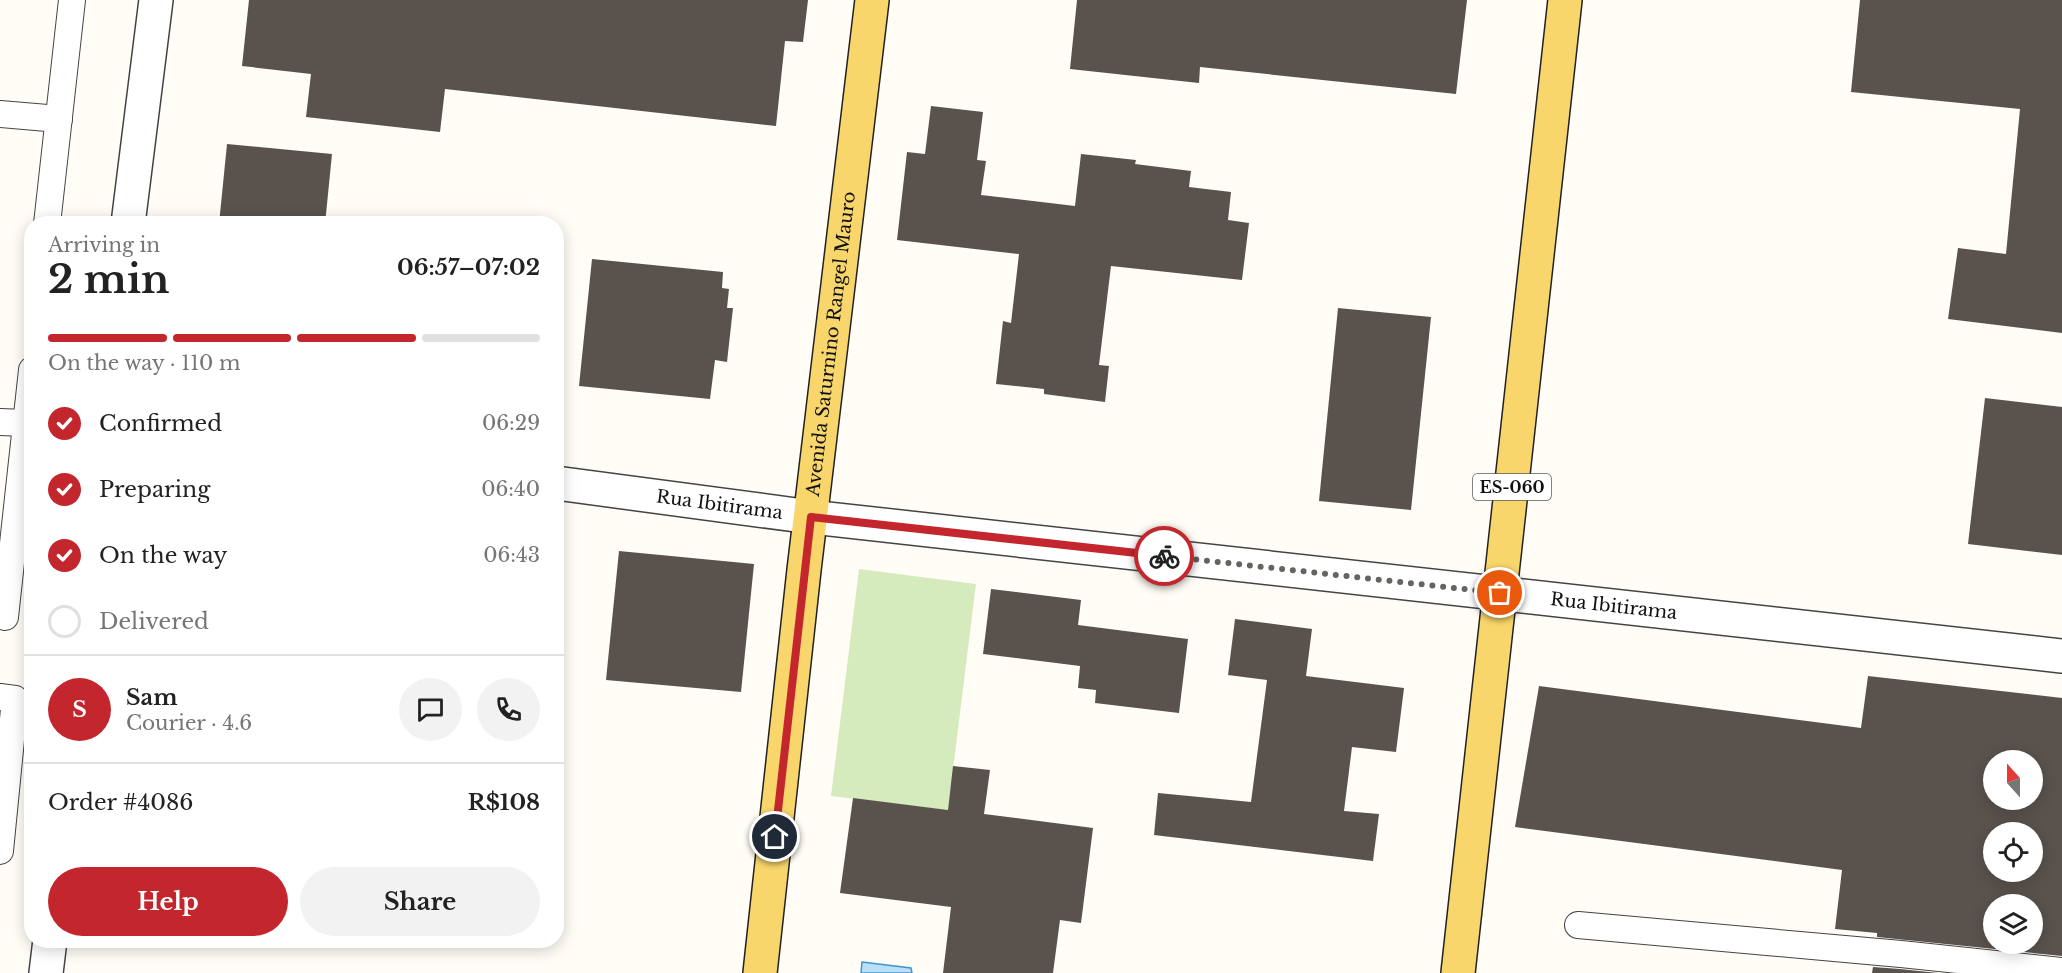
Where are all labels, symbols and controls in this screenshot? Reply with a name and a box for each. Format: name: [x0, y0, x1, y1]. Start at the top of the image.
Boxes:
street label: Avenida Saturnino Rangel Mauro: [802, 190, 860, 499]
text: Arriving in: [48, 233, 160, 257]
text: 06:57–07:02: [397, 254, 540, 281]
text: 2 min: [48, 255, 169, 304]
text: On the way · 110 m: [48, 351, 241, 375]
icon: check: [48, 407, 81, 440]
text: Confirmed: [99, 410, 222, 437]
text: 06:29: [482, 411, 540, 435]
icon: check: [48, 473, 81, 506]
road number: ES-060: [1473, 474, 1551, 500]
text: Preparing: [99, 476, 210, 503]
text: 06:40: [481, 477, 540, 501]
street label: Rua Ibitirama: [655, 485, 784, 524]
courier: [1134, 526, 1194, 586]
icon: check: [48, 539, 81, 572]
icon: bike: [1148, 540, 1181, 573]
text: On the way: [99, 542, 227, 569]
text: 06:43: [483, 543, 540, 567]
pin: [1474, 567, 1525, 618]
icon: bag: [1483, 576, 1516, 609]
street label: Rua Ibitirama: [1549, 588, 1678, 624]
text: Delivered: [99, 608, 209, 635]
button: chat: [399, 678, 462, 741]
button: phone: [477, 678, 540, 741]
text: Sam: [126, 684, 178, 711]
text: S: [72, 696, 87, 723]
text: Courier · 4.6: [126, 711, 252, 735]
north arrow: [1983, 750, 2043, 810]
map controls: [1983, 750, 2043, 954]
text: Order #4086: [48, 789, 194, 816]
text: R$108: [468, 789, 540, 816]
pin: [749, 811, 800, 862]
icon: home: [758, 820, 791, 853]
button: locate: [1983, 822, 2043, 882]
button: Help: [48, 867, 288, 936]
button: Share: [300, 867, 540, 936]
button: layers: [1983, 894, 2043, 954]

